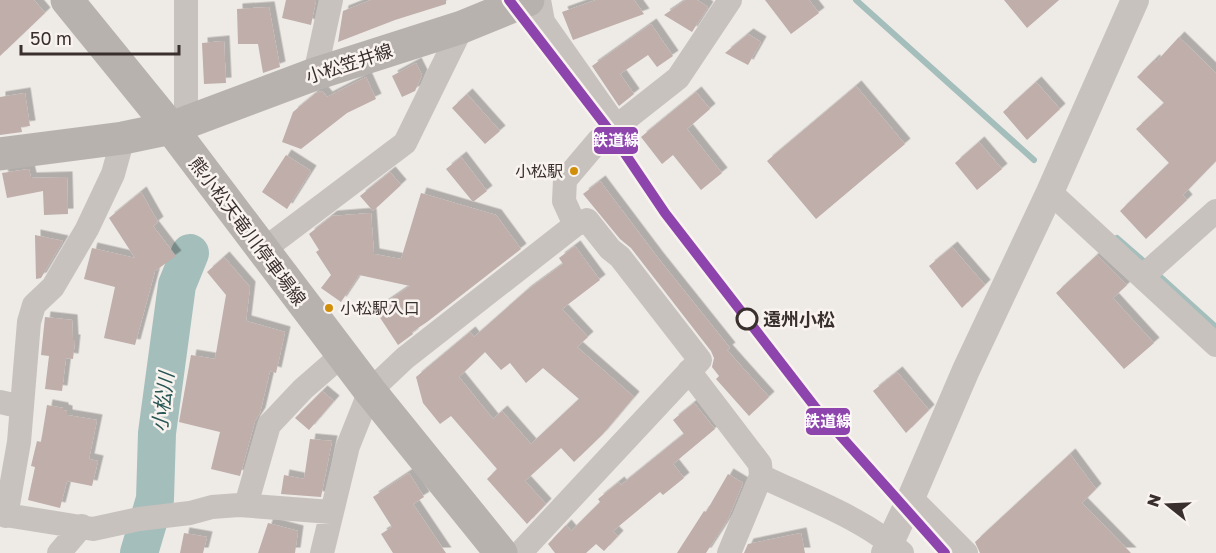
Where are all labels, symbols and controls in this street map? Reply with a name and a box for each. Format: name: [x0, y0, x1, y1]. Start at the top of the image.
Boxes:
scale bar: [21, 18, 178, 56]
text: 50 m: [30, 27, 72, 49]
street label: 小松笠井線: [303, 39, 395, 87]
line badge: 鉄道線: [593, 126, 639, 155]
text: 鉄道線: [592, 130, 640, 150]
street label: 熊小松天竜川停車場線: [185, 153, 311, 309]
place label: 小松駅: [515, 161, 563, 181]
marker: 小松駅: [568, 165, 580, 177]
place label: 小松駅入口: [340, 298, 420, 318]
marker: 小松駅入口: [323, 302, 335, 314]
marker: 遠州小松: [736, 308, 758, 330]
place label: 遠州小松: [763, 308, 835, 330]
water label: 小松川: [146, 369, 178, 433]
line badge: 鉄道線: [805, 407, 851, 436]
text: 鉄道線: [804, 411, 852, 431]
north arrow: [1138, 475, 1198, 535]
text: N: [1142, 491, 1165, 509]

